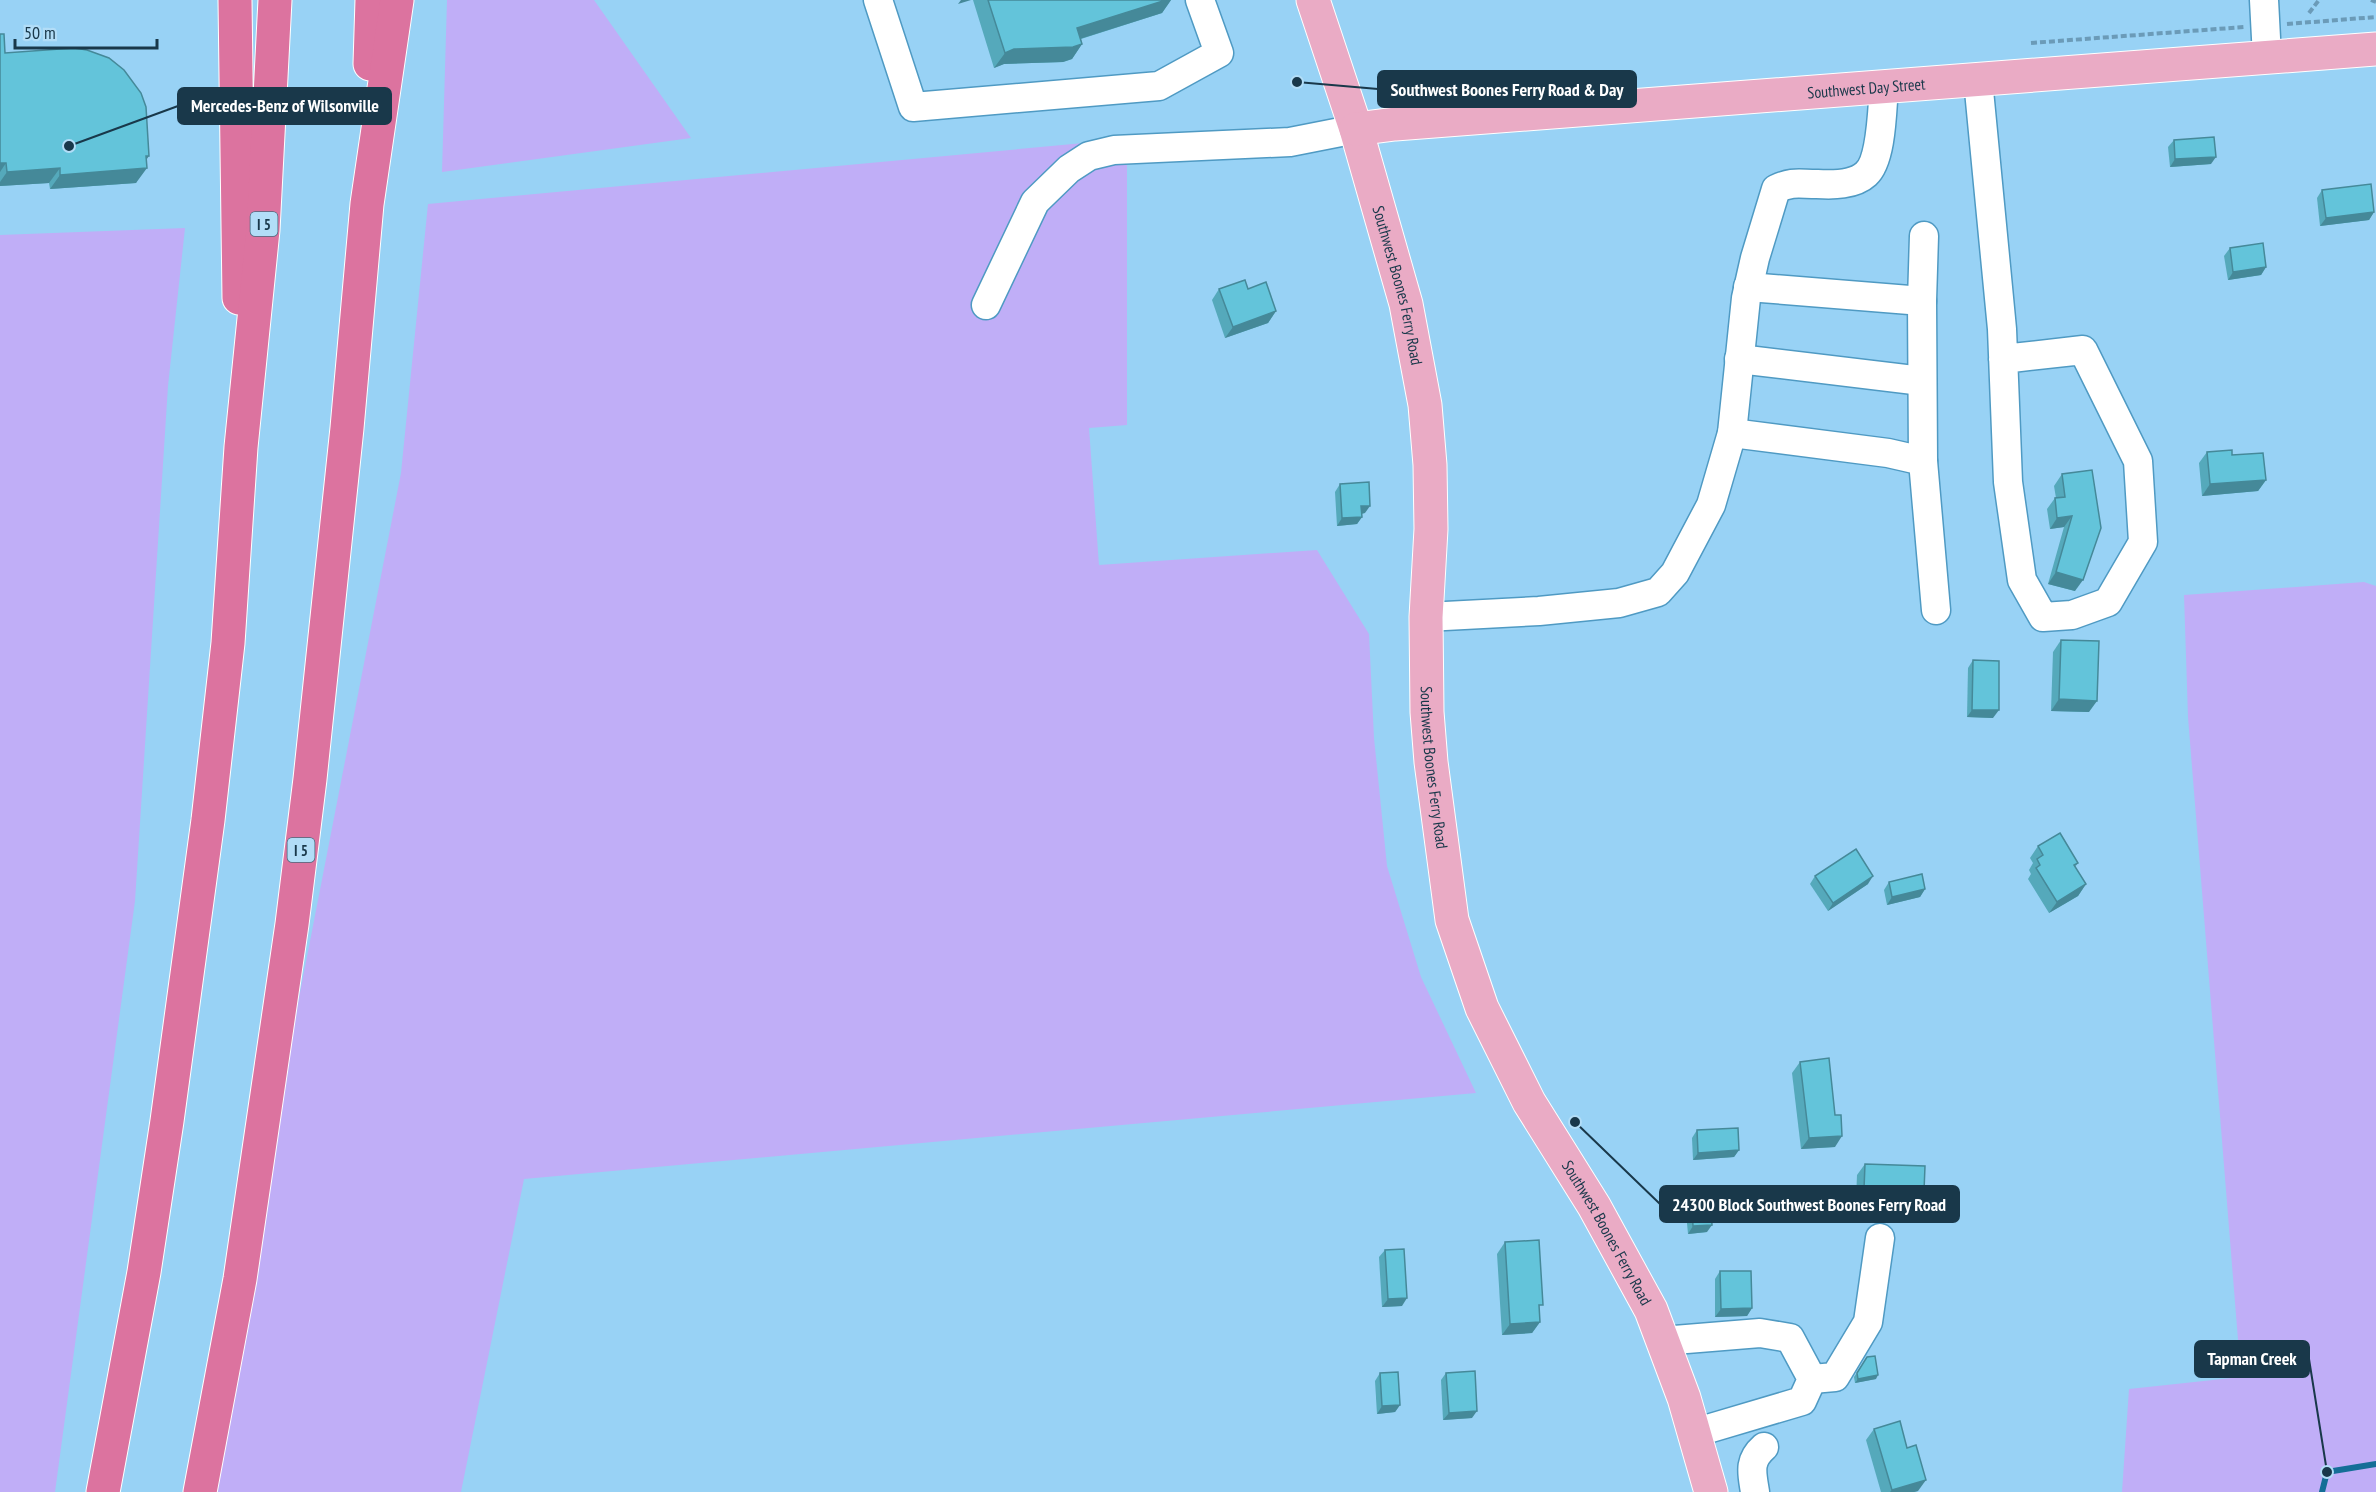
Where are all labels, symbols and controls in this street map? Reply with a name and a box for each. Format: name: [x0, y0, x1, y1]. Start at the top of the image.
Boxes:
scale bar: [15, 12, 158, 50]
text: 50 m: [24, 21, 56, 44]
callout: Southwest Boones Ferry Road & Day: [1378, 71, 1636, 107]
street label: Southwest Day Street: [1807, 73, 1927, 102]
text: Southwest Boones Ferry Road & Day: [1390, 78, 1624, 101]
callout: Mercedes-Benz of Wilsonville: [178, 88, 391, 124]
text: Mercedes-Benz of Wilsonville: [191, 94, 379, 117]
street label: Southwest Boones Ferry Road: [1368, 203, 1427, 367]
road number: I 5: [250, 212, 278, 236]
street label: Southwest Boones Ferry Road: [1417, 686, 1452, 850]
road number: I 5: [288, 838, 314, 862]
street label: Southwest Boones Ferry Road: [1558, 1157, 1656, 1309]
callout: 24300 Block Southwest Boones Ferry Road: [1660, 1186, 1959, 1222]
text: 24300 Block Southwest Boones Ferry Road: [1672, 1193, 1946, 1216]
callout: Tapman Creek: [2195, 1341, 2309, 1377]
text: Tapman Creek: [2207, 1347, 2297, 1370]

